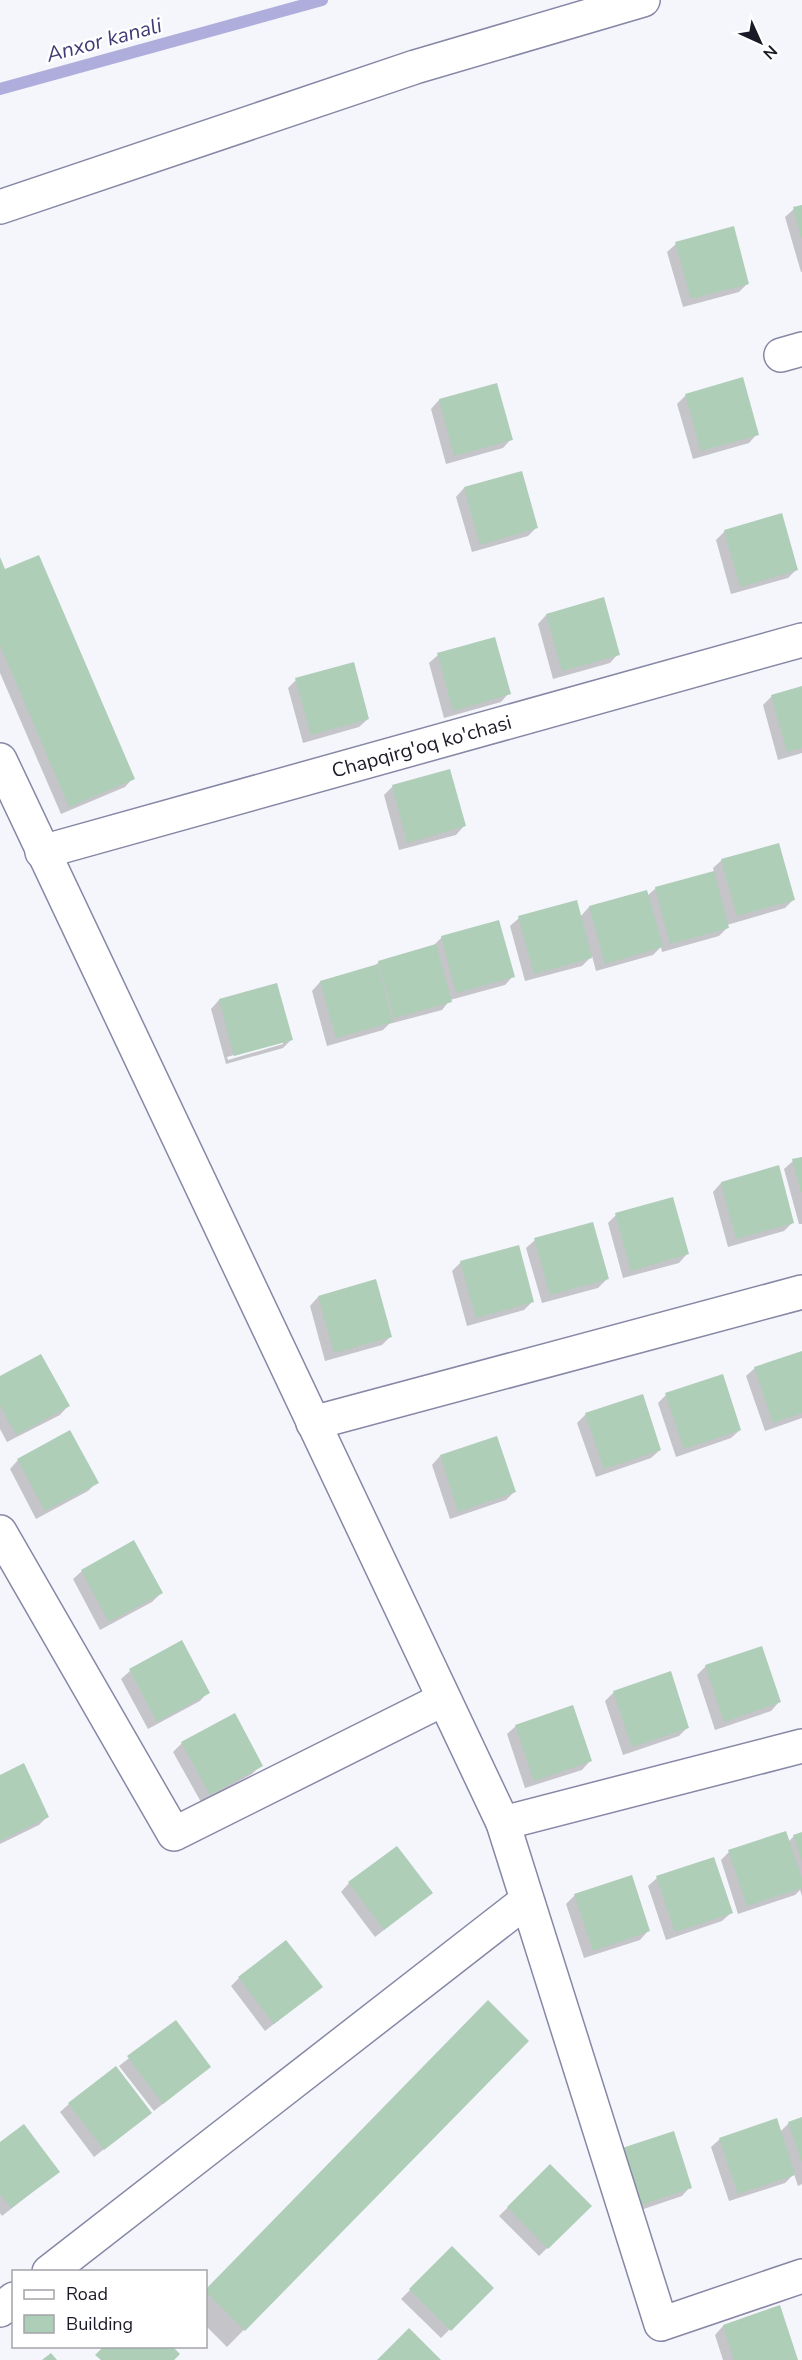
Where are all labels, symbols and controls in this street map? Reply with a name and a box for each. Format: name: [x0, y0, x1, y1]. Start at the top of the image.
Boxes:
water label: Anxor kanali: [42, 11, 166, 69]
north arrow: [730, 12, 790, 72]
text: N: [758, 40, 782, 64]
street label: Chapqirg'oq ko'chasi: [329, 708, 514, 784]
legend: [12, 2270, 207, 2348]
text: Road: [66, 2282, 108, 2306]
text: Building: [66, 2312, 133, 2336]

